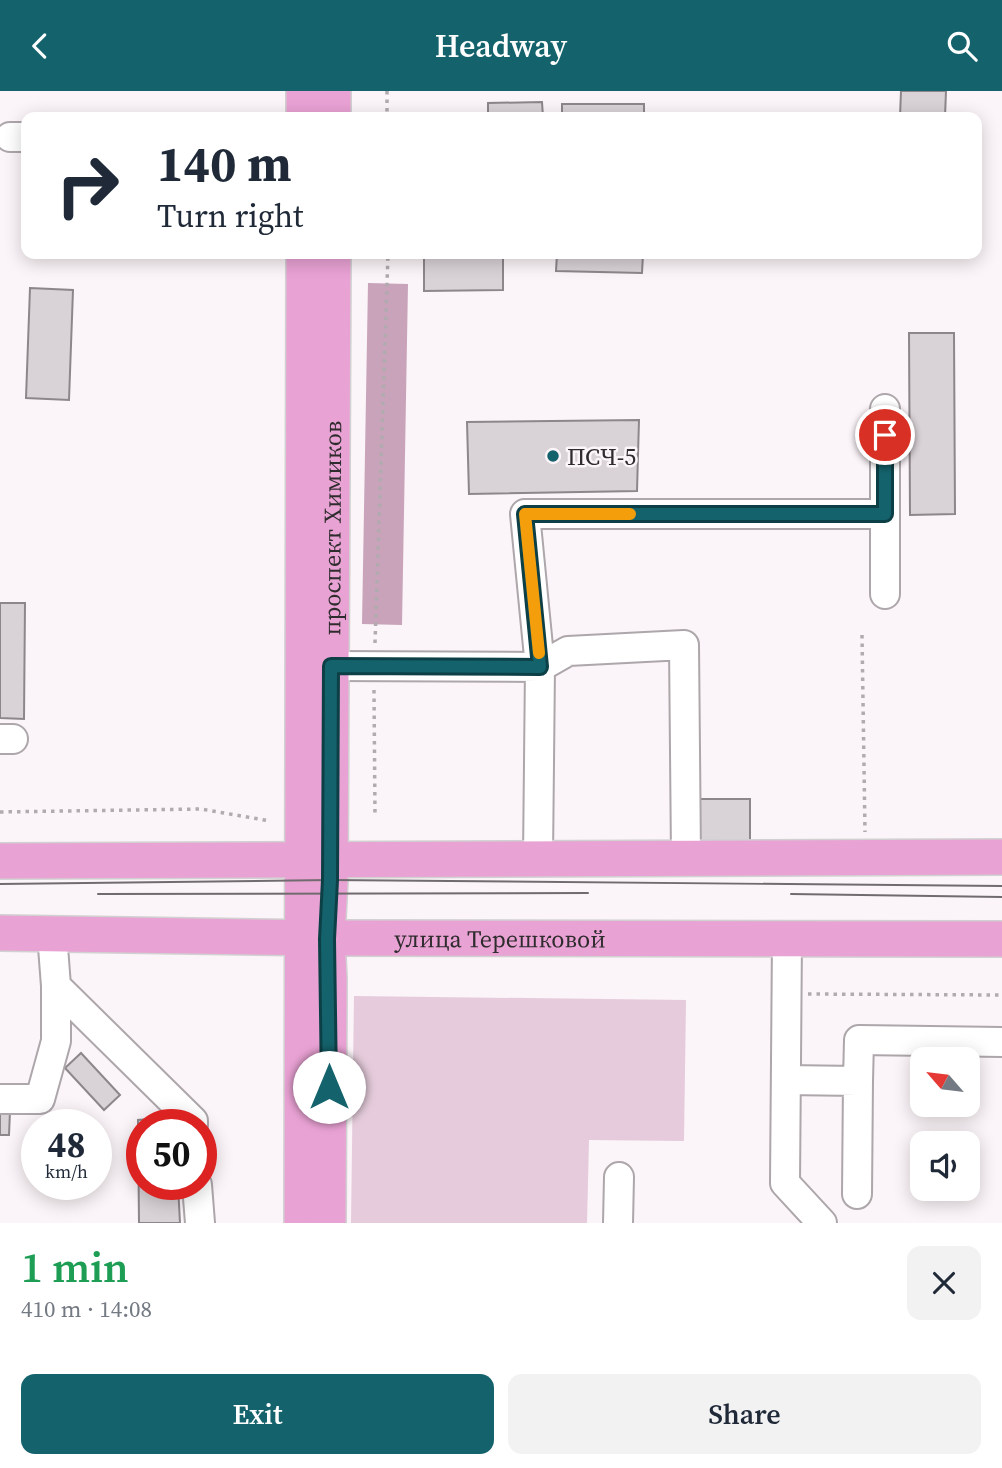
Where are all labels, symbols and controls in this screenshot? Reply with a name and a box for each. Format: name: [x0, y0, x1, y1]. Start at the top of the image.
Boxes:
text: Headway: [435, 24, 567, 68]
icon: back: [21, 27, 59, 65]
icon: search: [943, 27, 981, 65]
text: 140 m: [157, 130, 292, 197]
icon: right: [42, 140, 133, 231]
text: Turn right: [157, 194, 303, 238]
pin: [855, 405, 915, 465]
icon: arrive: [866, 416, 904, 454]
street label: проспект Химиков: [315, 421, 349, 636]
place label: ПСЧ-5: [567, 440, 636, 473]
marker: ПСЧ-5: [545, 448, 561, 464]
street label: улица Терешковой: [394, 922, 606, 955]
north arrow: [910, 1047, 980, 1117]
map controls: [910, 1047, 980, 1201]
position arrow: [292, 1050, 366, 1124]
speed limit sign: 50: [126, 1109, 217, 1200]
text: 48: [48, 1121, 85, 1169]
button: sound: [910, 1131, 980, 1201]
text: km/h: [45, 1159, 88, 1184]
text: 1 min: [21, 1238, 129, 1296]
button: close: [907, 1246, 981, 1320]
text: 410 m · 14:08: [21, 1293, 152, 1325]
button: Exit: [21, 1374, 494, 1454]
button: Share: [508, 1374, 981, 1454]

